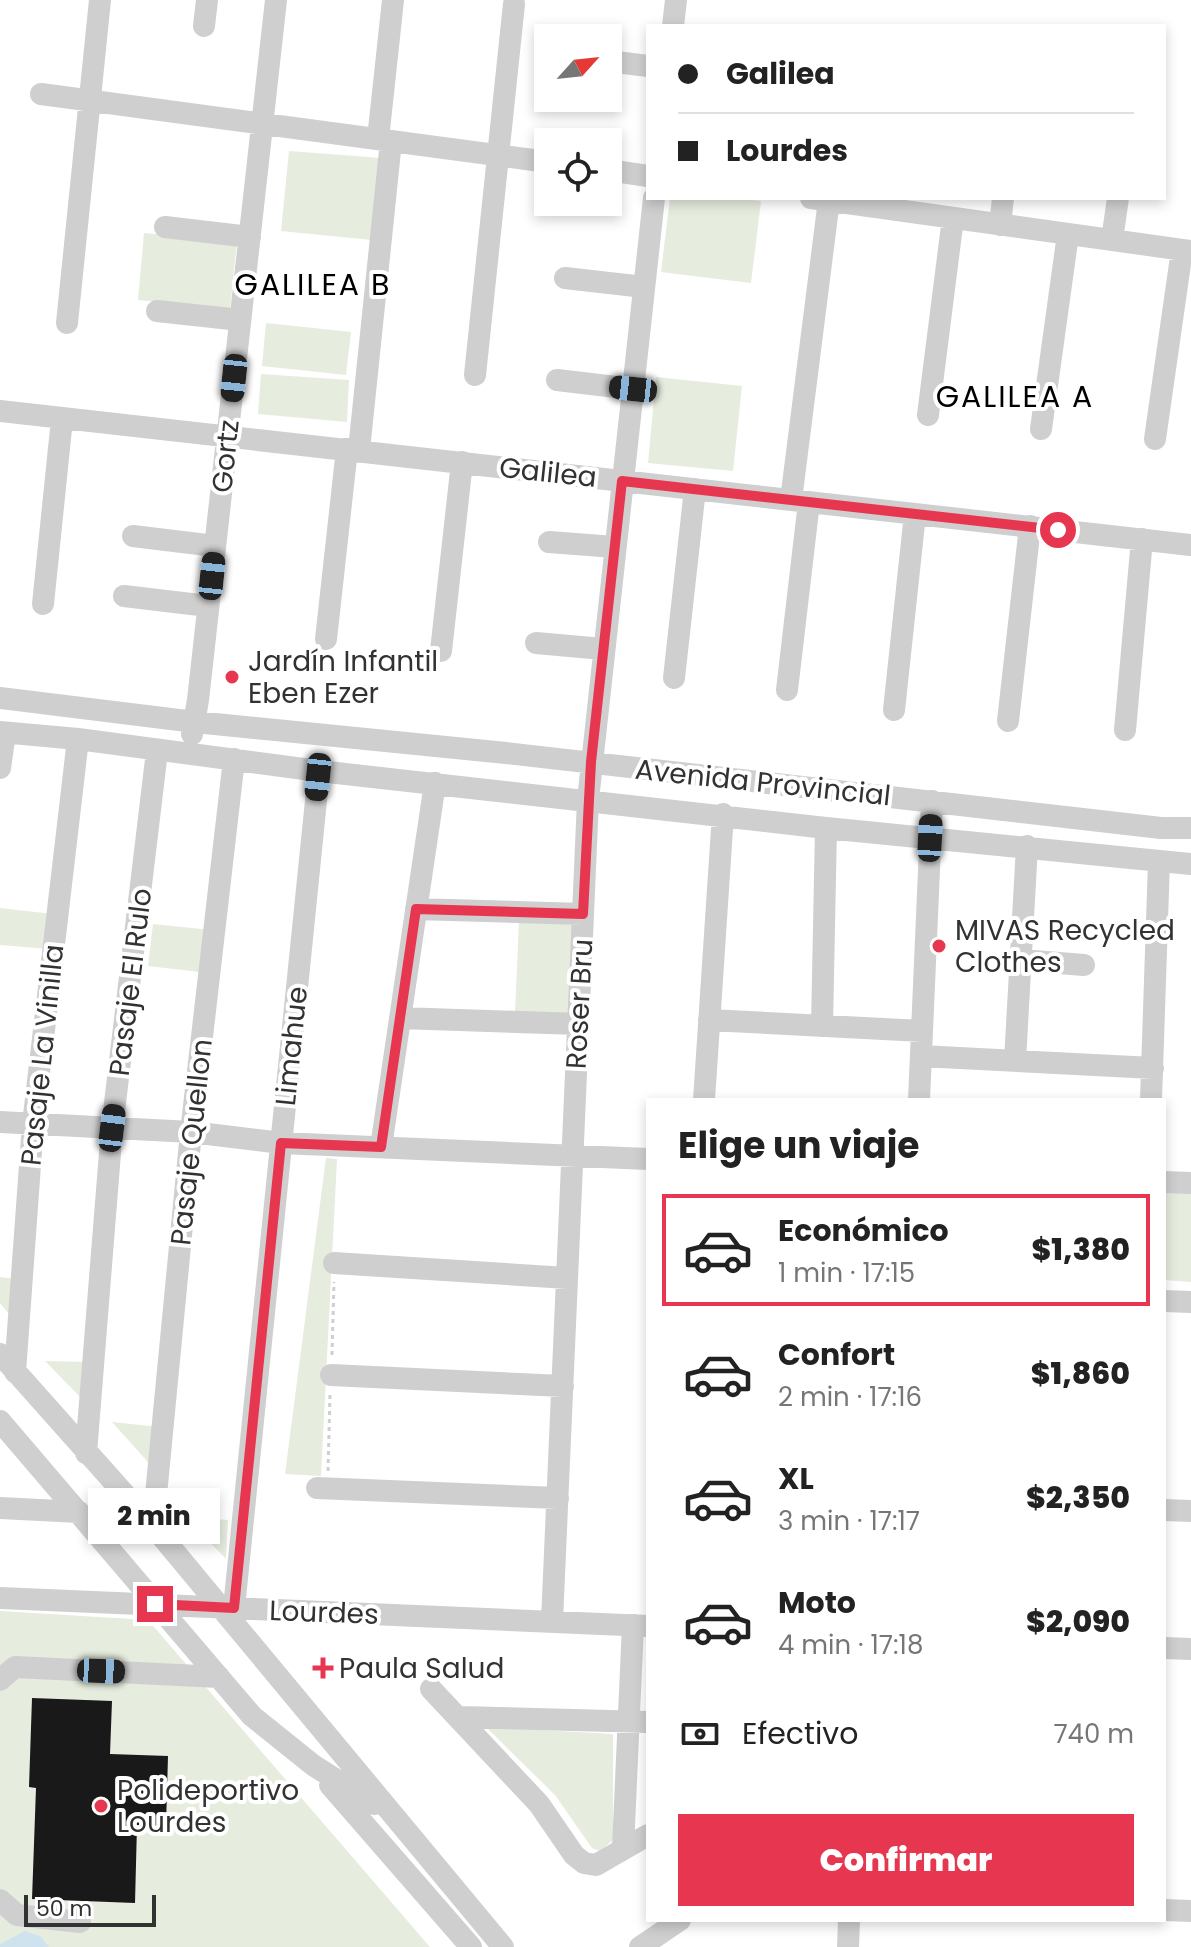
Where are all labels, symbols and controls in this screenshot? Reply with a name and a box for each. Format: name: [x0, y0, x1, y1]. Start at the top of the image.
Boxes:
north arrow: [534, 24, 622, 112]
map controls: [534, 24, 622, 216]
text: Galilea: [726, 52, 835, 95]
button: locate: [534, 128, 622, 216]
text: Lourdes: [726, 129, 848, 172]
district label: GALILEA B: [235, 263, 391, 306]
car: [220, 353, 248, 403]
car: [608, 375, 658, 403]
district label: GALILEA A: [936, 375, 1094, 418]
street label: Gortz: [202, 418, 249, 494]
street label: Galilea: [497, 448, 599, 497]
route start: [1040, 512, 1076, 548]
car: [198, 551, 226, 601]
place label: Jardín Infantil Eben Ezer: [248, 642, 438, 713]
marker: Jardín Infantil Eben Ezer: [223, 668, 241, 686]
street label: Avenida Provincial: [633, 750, 893, 815]
car: [304, 752, 332, 802]
car: [917, 813, 943, 863]
street label: Pasaje El Rulo: [100, 886, 161, 1078]
place label: MIVAS Recycled Clothes: [955, 911, 1175, 982]
marker: MIVAS Recycled Clothes: [930, 937, 948, 955]
street label: Roser Bru: [557, 938, 602, 1070]
street label: Pasaje La Vinilla: [11, 942, 74, 1168]
street label: Limahue: [266, 984, 317, 1108]
street label: Pasaje Quellon: [161, 1037, 222, 1247]
car: [97, 1103, 127, 1153]
text: Elige un viaje: [678, 1120, 920, 1171]
text: Económico: [778, 1209, 949, 1252]
icon: car: [682, 1214, 754, 1286]
text: $1,380: [1032, 1228, 1130, 1271]
text: 1 min · 17:15: [778, 1255, 915, 1291]
text: Confort: [778, 1333, 895, 1376]
icon: car: [682, 1338, 754, 1410]
text: $1,860: [1031, 1352, 1130, 1395]
text: 2 min · 17:16: [778, 1379, 922, 1415]
text: XL: [778, 1457, 814, 1500]
icon: car: [682, 1462, 754, 1534]
text: $2,350: [1026, 1476, 1130, 1519]
callout: 2 min: [89, 1488, 221, 1544]
text: 2 min: [117, 1498, 191, 1534]
text: 3 min · 17:17: [778, 1503, 920, 1539]
text: Moto: [778, 1581, 856, 1624]
route end: [137, 1586, 173, 1622]
icon: car: [682, 1586, 754, 1658]
street label: Lourdes: [269, 1591, 379, 1634]
text: $2,090: [1026, 1600, 1130, 1643]
text: 4 min · 17:18: [778, 1627, 923, 1663]
place label: Paula Salud: [339, 1649, 504, 1688]
car: [77, 1658, 125, 1684]
marker: Paula Salud: [314, 1659, 332, 1677]
icon: cash: [678, 1712, 722, 1756]
text: Efectivo: [742, 1712, 858, 1755]
text: 740 m: [1053, 1716, 1134, 1752]
place label: Polideportivo Lourdes: [117, 1771, 299, 1842]
marker: Polideportivo Lourdes: [92, 1797, 110, 1815]
button: Confirmar: [678, 1814, 1134, 1906]
scale bar: [24, 1891, 156, 1927]
text: 50 m: [36, 1893, 92, 1924]

